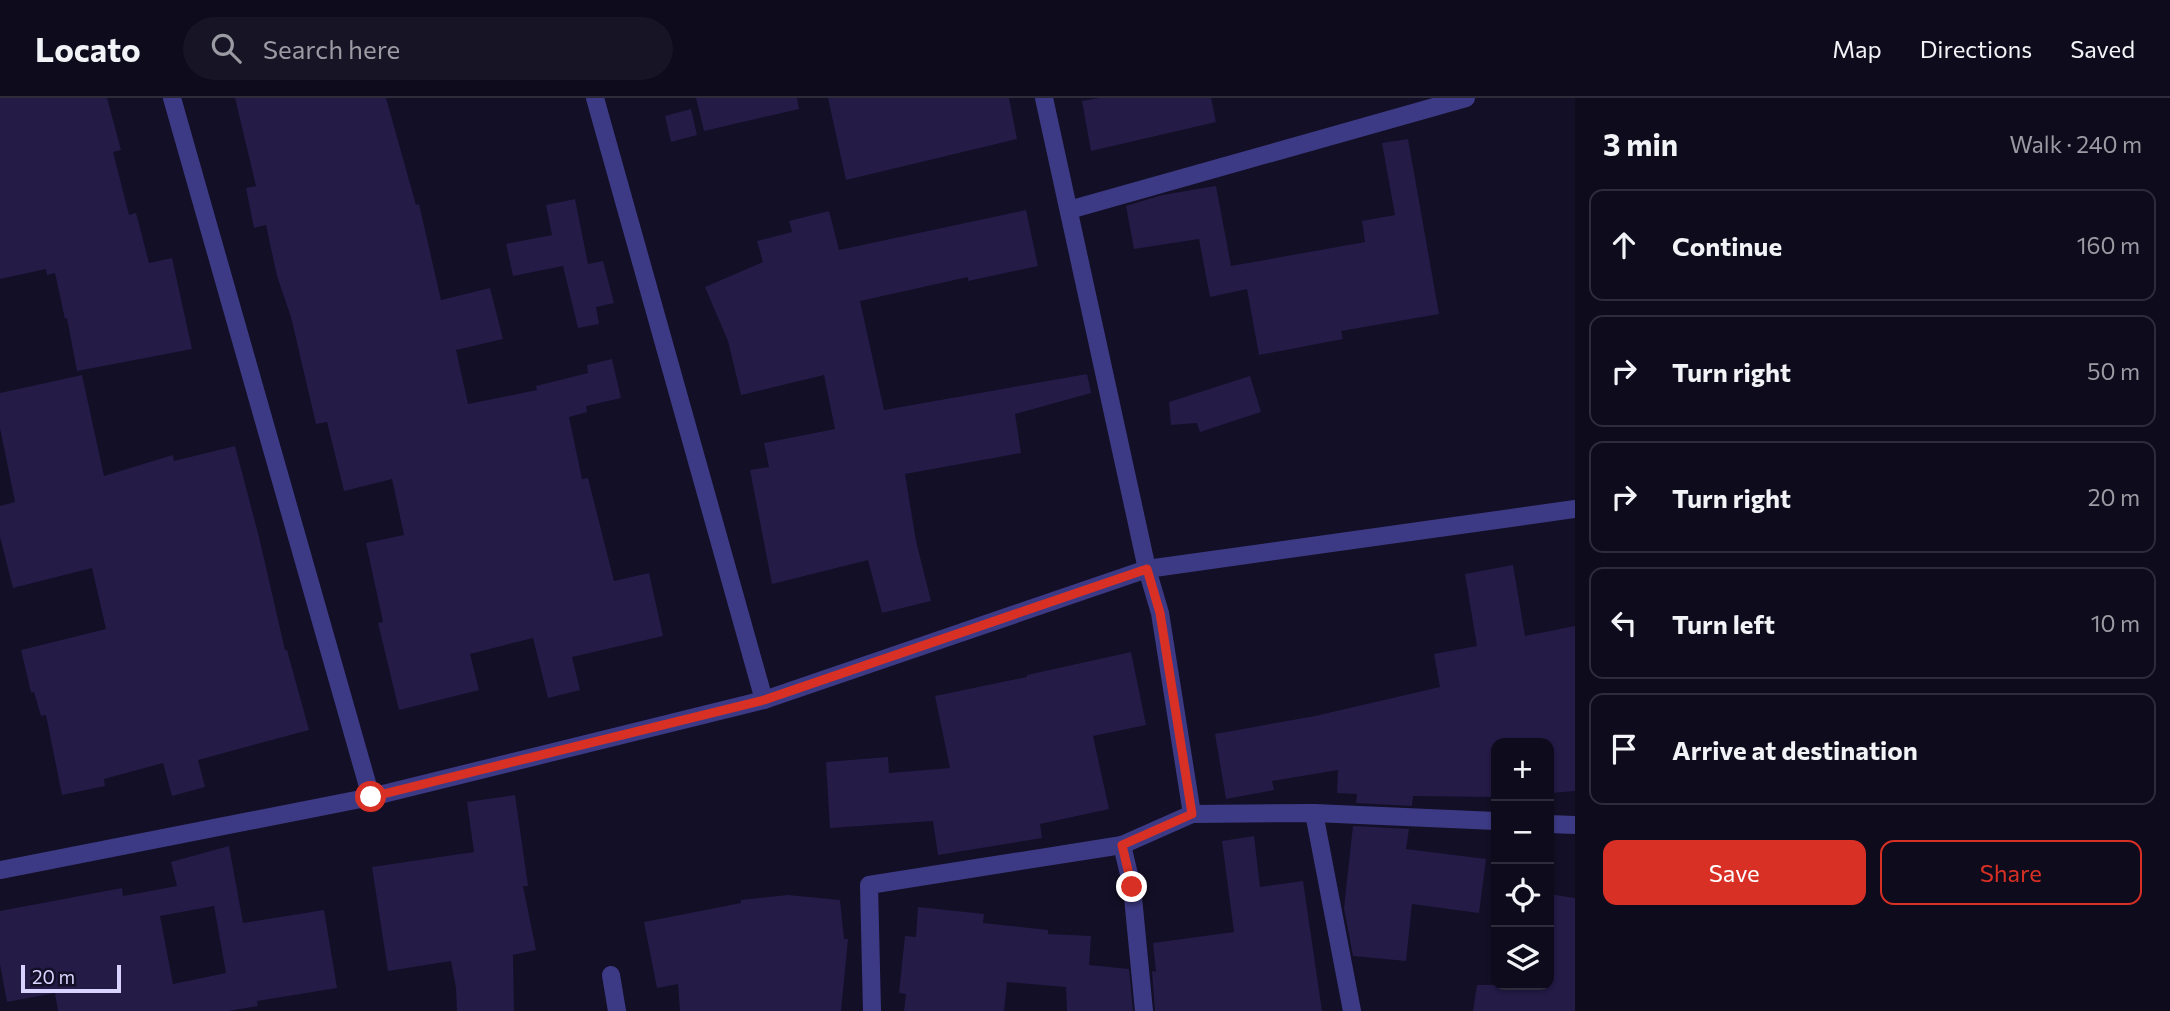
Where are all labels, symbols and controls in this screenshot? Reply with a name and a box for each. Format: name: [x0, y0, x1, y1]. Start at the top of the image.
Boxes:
search box: [183, 17, 673, 80]
text: Locato: [35, 28, 141, 69]
icon: search: [207, 29, 245, 67]
text: Search here: [263, 33, 400, 64]
text: Map: [1832, 34, 1882, 63]
text: Directions: [1920, 34, 2032, 63]
text: Saved: [2070, 34, 2135, 63]
text: 3 min: [1603, 125, 1678, 162]
text: Walk · 240 m: [2010, 130, 2142, 158]
icon: ahead: [1605, 226, 1643, 264]
text: Continue: [1672, 230, 1782, 261]
text: 160 m: [2077, 231, 2140, 259]
icon: right: [1605, 352, 1643, 390]
text: Turn right: [1672, 356, 1791, 387]
text: 50 m: [2087, 357, 2140, 385]
icon: right: [1605, 478, 1643, 516]
text: Turn right: [1672, 482, 1791, 513]
text: 20 m: [2088, 483, 2140, 511]
icon: left: [1605, 604, 1643, 642]
text: Turn left: [1672, 608, 1775, 639]
text: 10 m: [2091, 609, 2140, 637]
icon: arrive: [1605, 730, 1643, 768]
text: Arrive at destination: [1672, 734, 1918, 765]
map controls: [1491, 738, 1554, 990]
button: +: [1491, 738, 1554, 801]
route start: [355, 781, 386, 812]
button: −: [1491, 801, 1554, 864]
button: Save: [1603, 840, 1866, 905]
button: Share: [1880, 840, 2142, 905]
button: locate: [1491, 864, 1554, 927]
route end: [1116, 871, 1147, 902]
button: layers: [1491, 927, 1554, 990]
scale bar: [21, 962, 121, 994]
text: 20 m: [32, 965, 75, 988]

